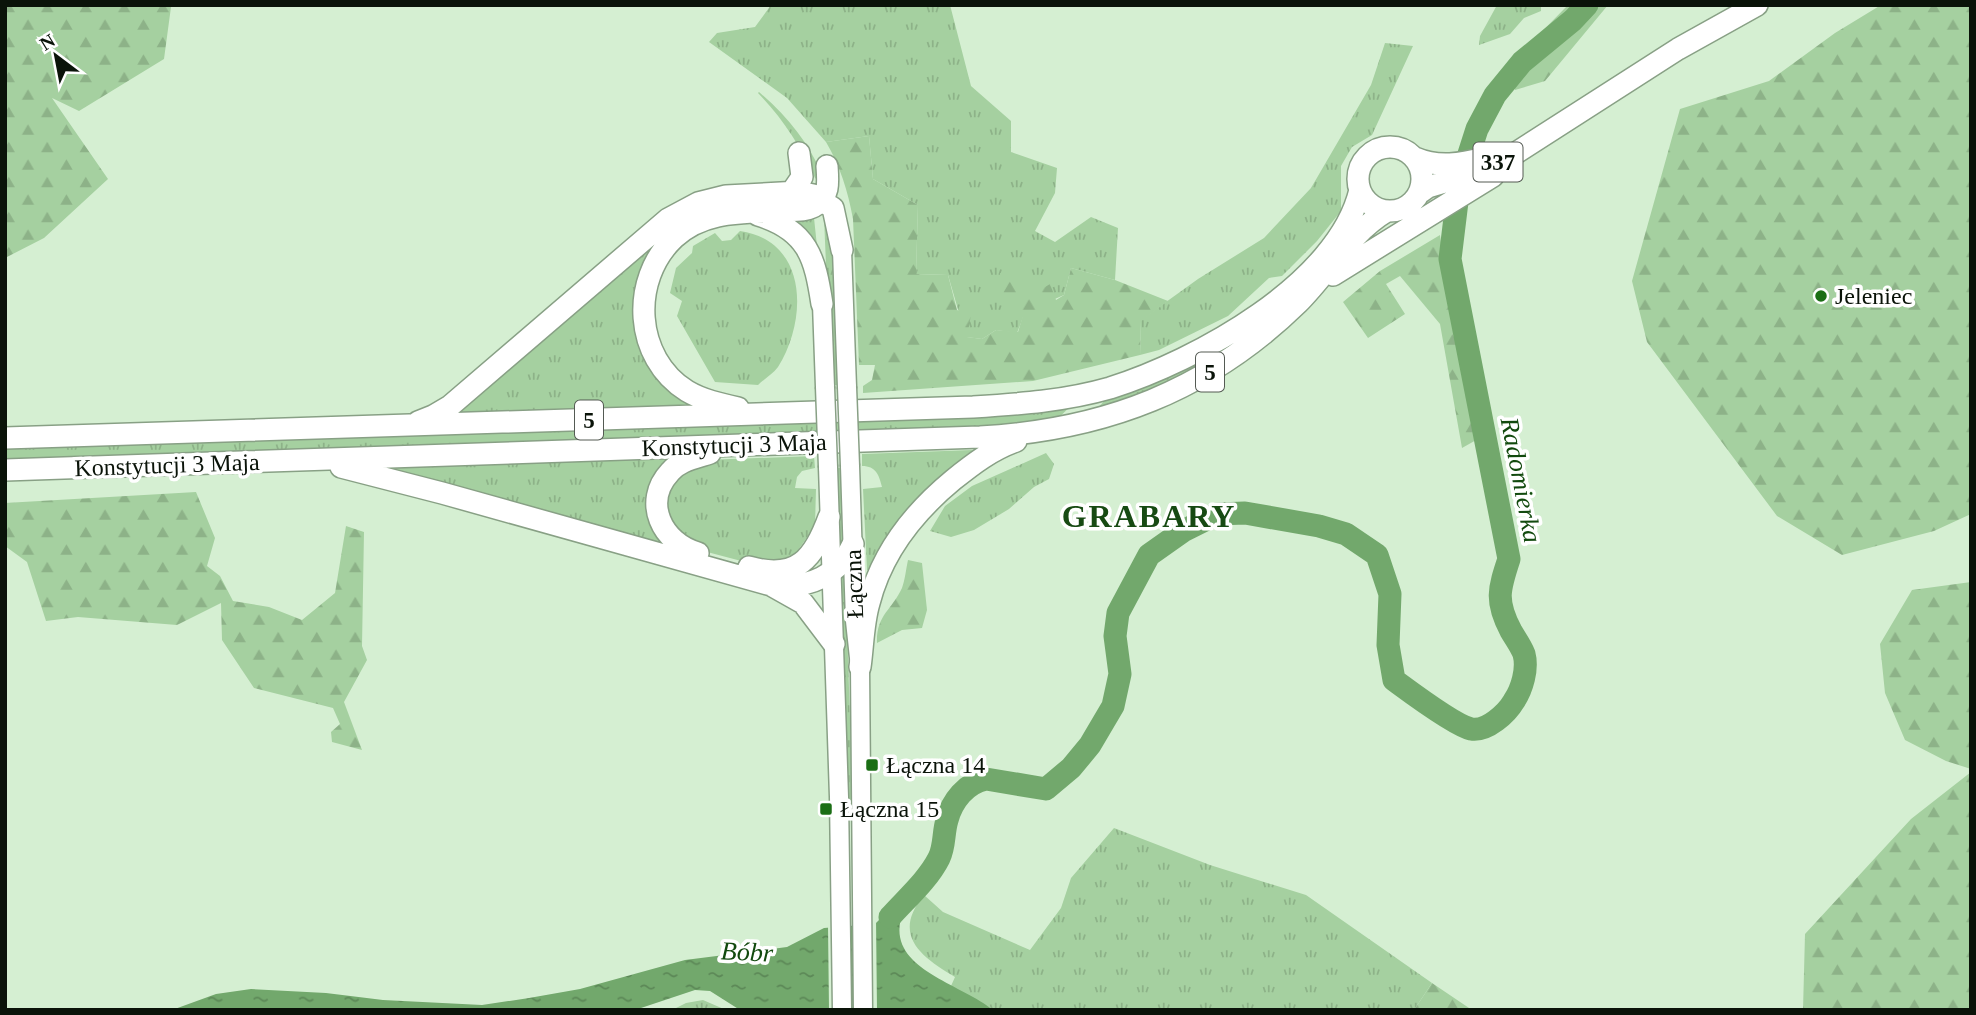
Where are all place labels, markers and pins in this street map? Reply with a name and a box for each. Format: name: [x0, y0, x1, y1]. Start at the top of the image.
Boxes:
place label: Jeleniec: [1835, 283, 1912, 309]
marker: Jeleniec: [1813, 288, 1829, 304]
place label: Łączna 14: [886, 752, 985, 778]
marker: Łączna 14: [864, 757, 880, 773]
place label: Łączna 15: [840, 796, 939, 822]
marker: Łączna 15: [818, 801, 834, 817]

